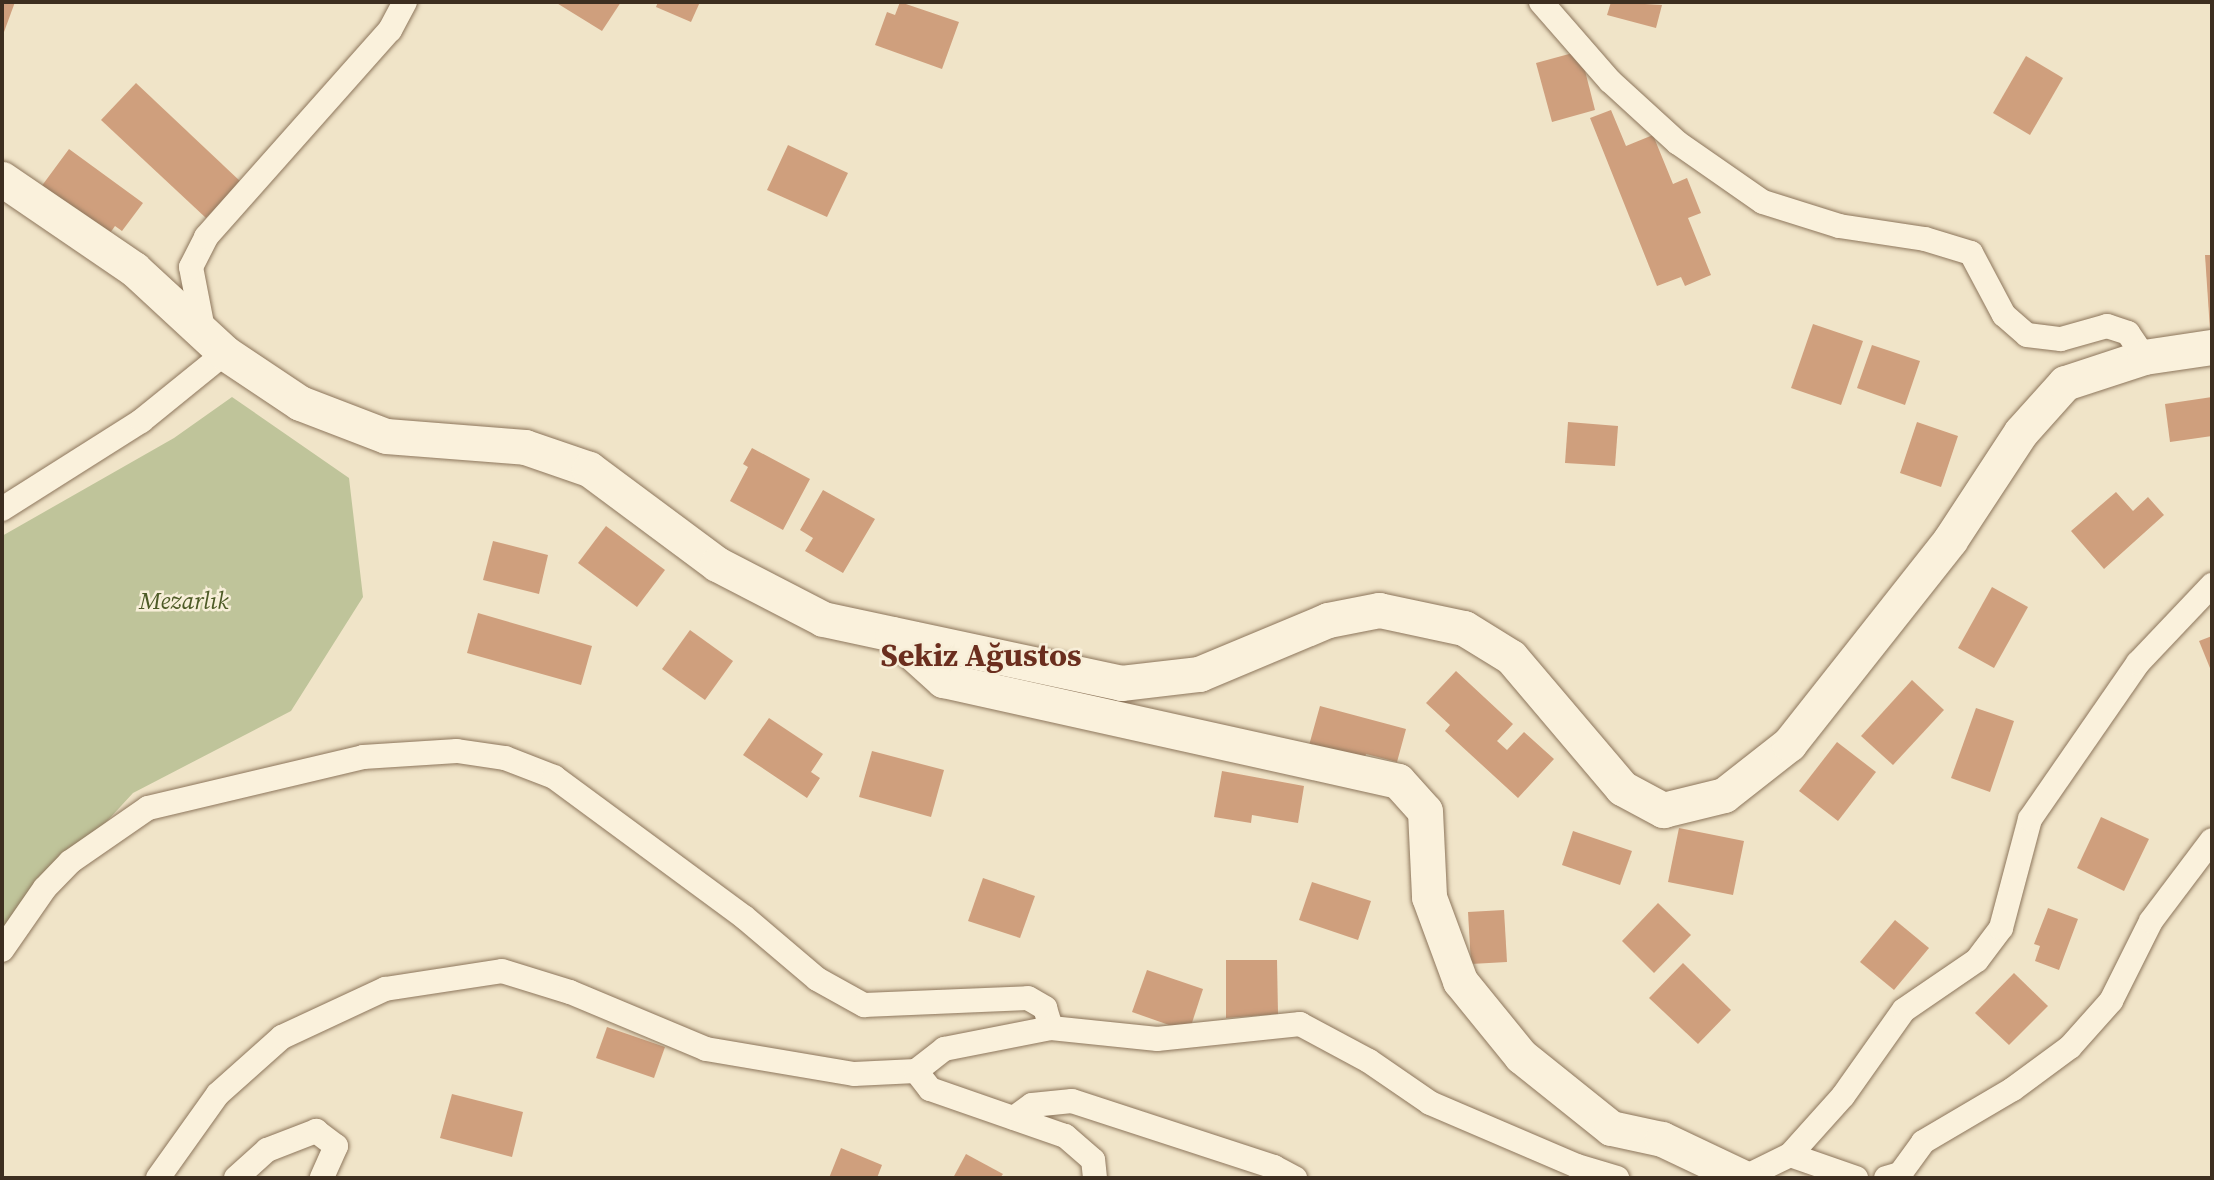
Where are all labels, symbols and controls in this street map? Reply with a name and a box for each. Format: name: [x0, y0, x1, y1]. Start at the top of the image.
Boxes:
park label: Mezarlık: [139, 587, 229, 615]
district label: Sekiz Ağustos: [880, 636, 1082, 674]

